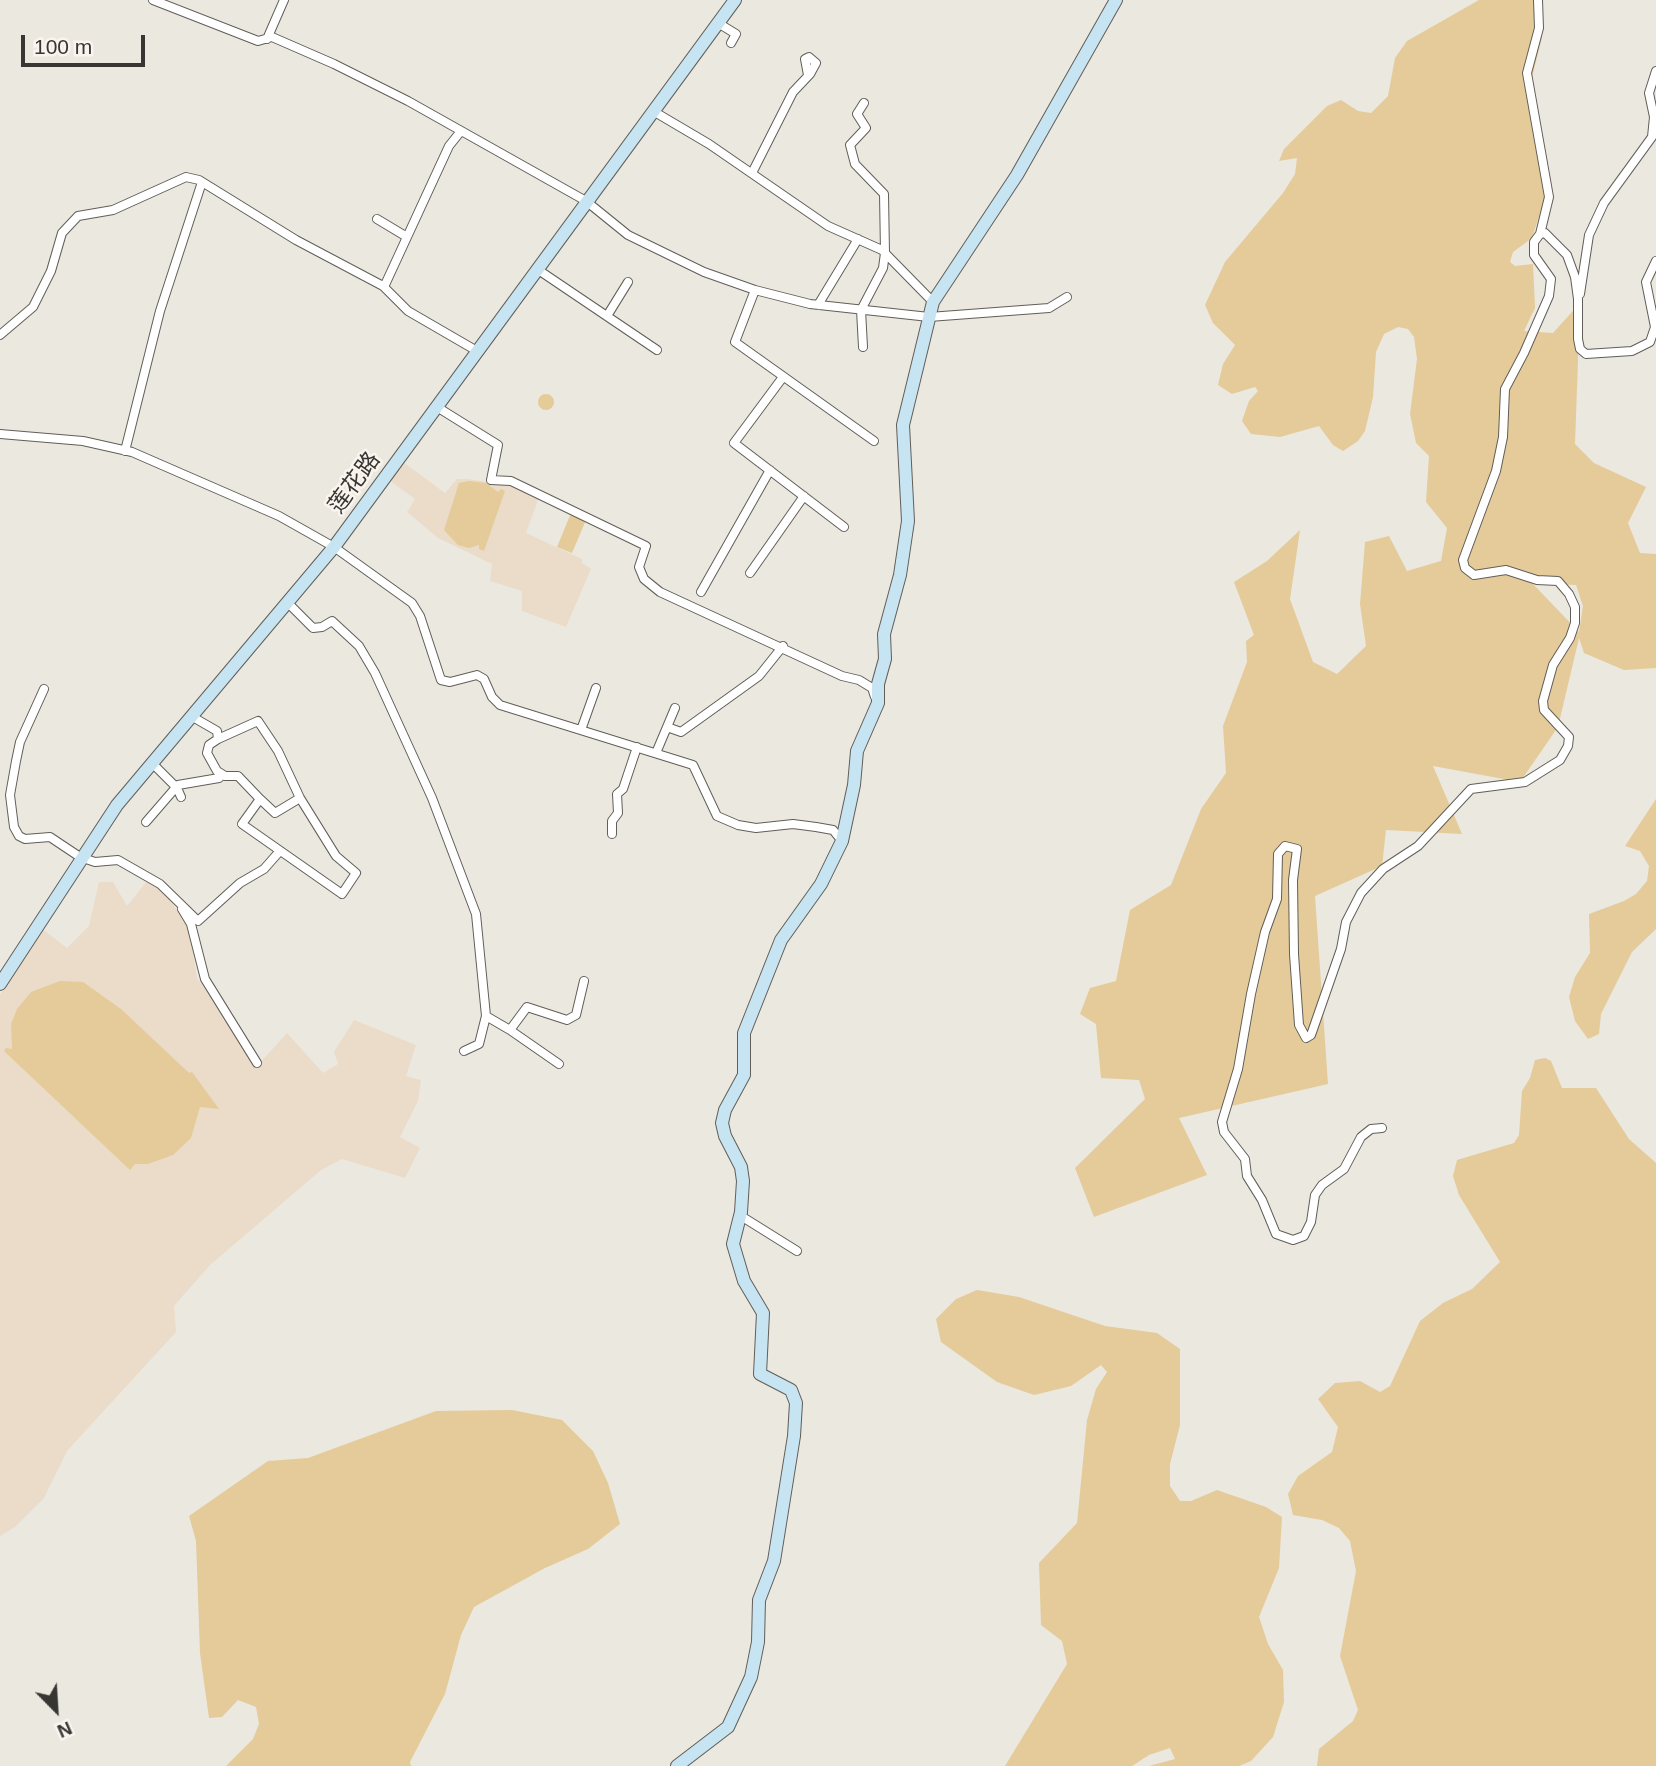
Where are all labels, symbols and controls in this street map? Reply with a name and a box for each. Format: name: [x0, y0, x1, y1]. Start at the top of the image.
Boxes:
scale bar: [24, 21, 149, 65]
text: 100 m: [34, 35, 92, 58]
street label: 莲花路: [324, 447, 386, 519]
north arrow: [21, 1675, 91, 1745]
text: N: [54, 1717, 75, 1742]

